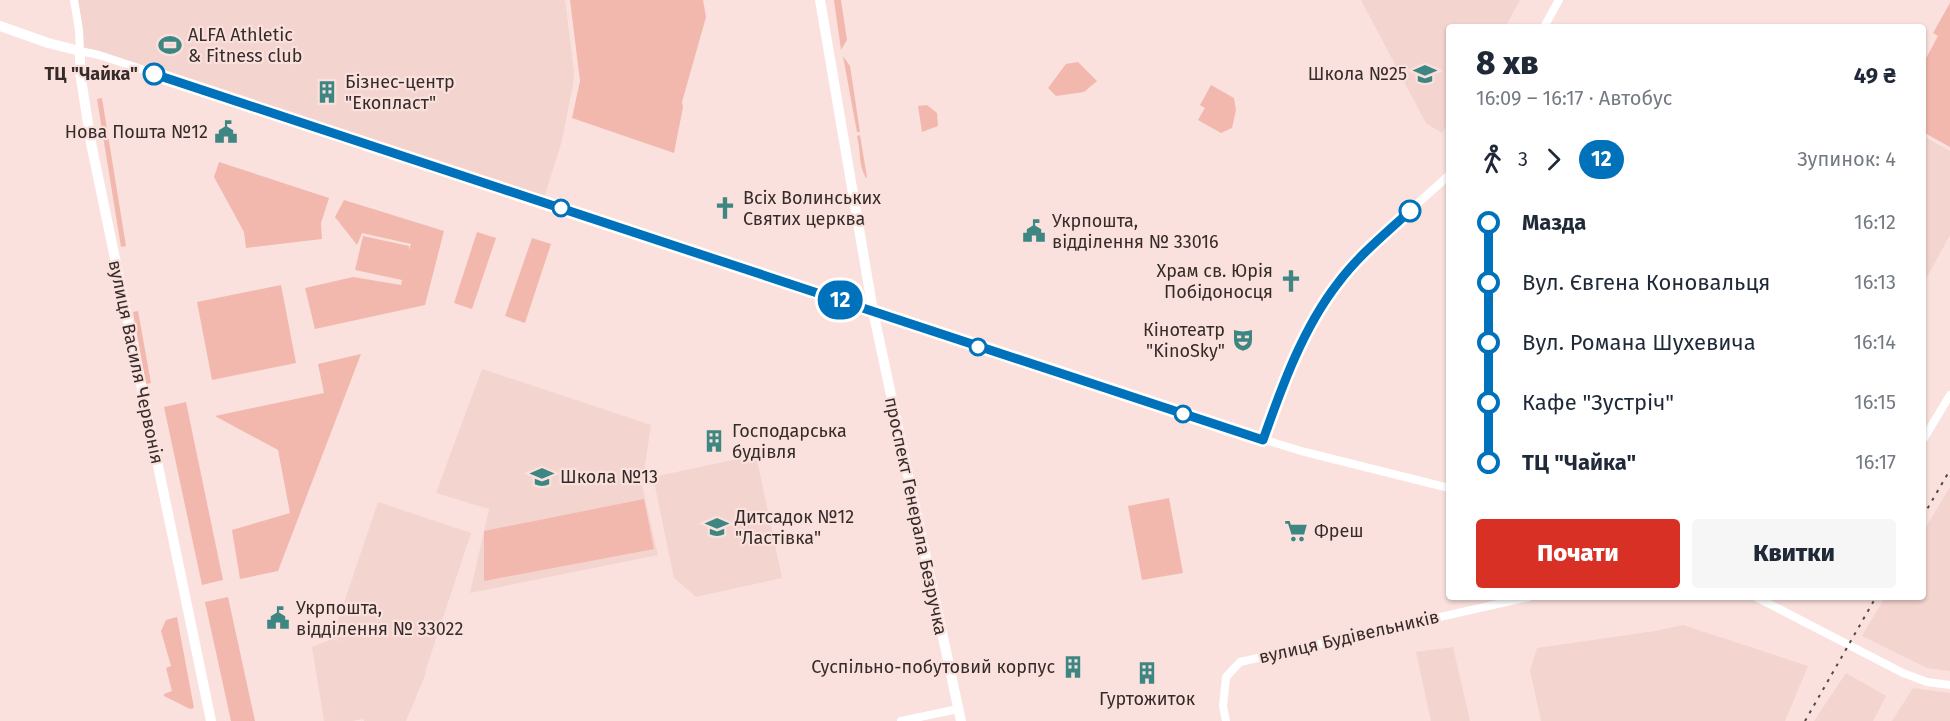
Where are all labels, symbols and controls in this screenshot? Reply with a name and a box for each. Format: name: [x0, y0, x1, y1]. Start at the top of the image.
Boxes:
place label: ALFA Athletic & Fitness club: [188, 24, 302, 67]
sports icon: ALFA Athletic & Fitness club: [157, 32, 183, 58]
text: 8 хв: [1476, 43, 1538, 83]
school or university icon: Школа №25: [1412, 61, 1438, 87]
text: 49 ₴: [1854, 62, 1896, 89]
place label: ТЦ "Чайка": [45, 63, 138, 85]
marker: ТЦ "Чайка": [143, 63, 165, 85]
place label: Школа №25: [1308, 63, 1407, 85]
place label: Бізнес-центр "Екопласт": [345, 71, 455, 114]
building icon: Бізнес-центр "Екопласт": [314, 79, 340, 105]
text: 16:09 – 16:17 · Автобус: [1476, 86, 1672, 110]
public building icon: Нова Пошта №12: [213, 119, 239, 145]
place label: Нова Пошта №12: [65, 121, 208, 143]
icon: walk: [1476, 143, 1509, 176]
icon: forward: [1537, 143, 1570, 176]
text: 12: [1591, 146, 1612, 172]
text: 3: [1518, 147, 1528, 171]
text: Зупинок: 4: [1797, 147, 1896, 171]
place label: Всіх Волинських Святих церква: [743, 187, 881, 230]
church icon: Всіх Волинських Святих церква: [712, 195, 738, 221]
unlabelled marker: [552, 199, 570, 217]
unlabelled marker: [1399, 200, 1421, 222]
text: Мазда: [1522, 209, 1586, 236]
place label: Укрпошта, відділення № 33016: [1052, 210, 1219, 253]
text: 16:12: [1854, 210, 1896, 234]
public building icon: Укрпошта, відділення № 33016: [1021, 218, 1047, 244]
street label: вулиця Василя Червонія: [104, 258, 168, 466]
place label: Храм св. Юрія Побідоносця: [1156, 260, 1273, 303]
church icon: Храм св. Юрія Побідоносця: [1278, 268, 1304, 294]
text: Вул. Євгена Коновальця: [1522, 269, 1770, 296]
text: 16:13: [1854, 270, 1896, 294]
line badge: 12: [813, 280, 867, 320]
text: 12: [830, 287, 850, 313]
place label: Кінотеатр "KinoSky": [1143, 319, 1225, 362]
theatre icon: Кінотеатр "KinoSky": [1230, 327, 1256, 353]
text: Вул. Романа Шухевича: [1522, 329, 1756, 356]
text: 16:14: [1853, 330, 1896, 354]
unlabelled marker: [969, 338, 987, 356]
text: Кафе "Зустріч": [1522, 389, 1674, 416]
text: 16:15: [1854, 390, 1896, 414]
street label: проспект Генерала Безручка: [880, 395, 952, 637]
unlabelled marker: [1174, 405, 1192, 423]
place label: Господарська будівля: [732, 420, 847, 463]
building icon: Господарська будівля: [701, 428, 727, 454]
text: ТЦ "Чайка": [1522, 449, 1636, 476]
text: 16:17: [1855, 450, 1896, 474]
school or university icon: Школа №13: [529, 464, 555, 490]
place label: Школа №13: [560, 466, 658, 488]
place label: Дитсадок №12 "Ластівка": [734, 506, 854, 549]
school or university icon: Дитсадок №12 "Ластівка": [704, 514, 730, 540]
supermarket icon: Фреш: [1283, 518, 1309, 544]
button: Почати: [1476, 519, 1680, 588]
button: Квитки: [1692, 519, 1896, 588]
place label: Фреш: [1314, 520, 1364, 542]
place label: Укрпошта, відділення № 33022: [296, 597, 463, 640]
public building icon: Укрпошта, відділення № 33022: [265, 605, 291, 631]
street label: вулиця Будівельників: [1257, 606, 1441, 668]
building icon: Суспільно-побутовий корпус: [1060, 654, 1086, 680]
place label: Суспільно-побутовий корпус: [811, 656, 1055, 678]
building icon: Гуртожиток: [1134, 660, 1160, 686]
place label: Гуртожиток: [1099, 688, 1196, 710]

